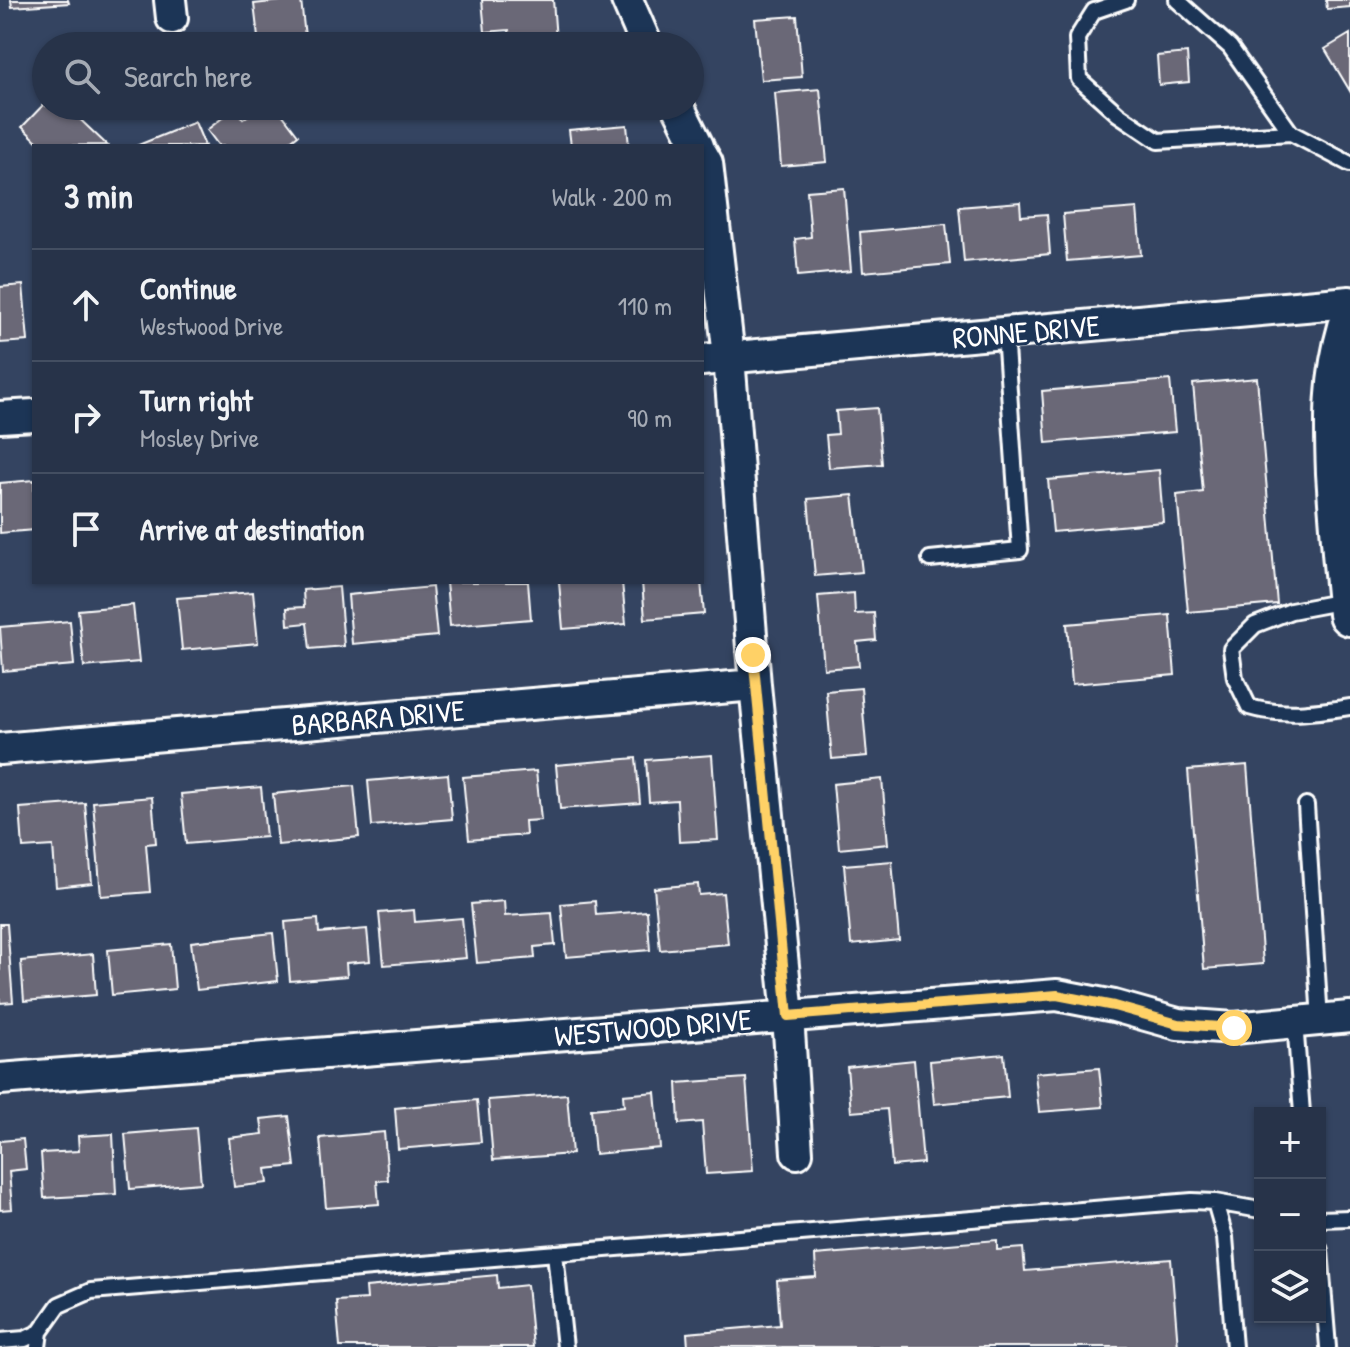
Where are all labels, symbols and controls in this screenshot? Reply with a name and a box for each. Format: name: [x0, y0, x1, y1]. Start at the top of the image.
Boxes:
search box: [32, 32, 704, 120]
icon: search: [60, 54, 104, 98]
text: Search here: [124, 56, 252, 96]
text: 3 min: [64, 173, 133, 219]
text: Walk · 200 m: [552, 179, 672, 214]
text: Continue: [140, 268, 237, 308]
icon: ahead: [64, 283, 108, 327]
text: 110 m: [618, 288, 672, 323]
street label: RONNE DRIVE: [951, 305, 1101, 357]
text: Westwood Drive: [140, 308, 283, 343]
text: Turn right: [140, 380, 253, 420]
icon: right: [64, 395, 108, 439]
text: 90 m: [627, 400, 672, 435]
text: Mosley Drive: [140, 420, 259, 455]
icon: arrive: [64, 507, 108, 551]
text: Arrive at destination: [140, 509, 365, 549]
route end: [735, 637, 771, 673]
street label: BARBARA DRIVE: [290, 690, 466, 744]
street label: WESTWOOD DRIVE: [553, 998, 753, 1056]
route start: [1216, 1010, 1252, 1046]
map controls: [1254, 1107, 1326, 1323]
button: +: [1254, 1107, 1326, 1179]
button: −: [1254, 1179, 1326, 1251]
button: layers: [1254, 1251, 1326, 1323]

